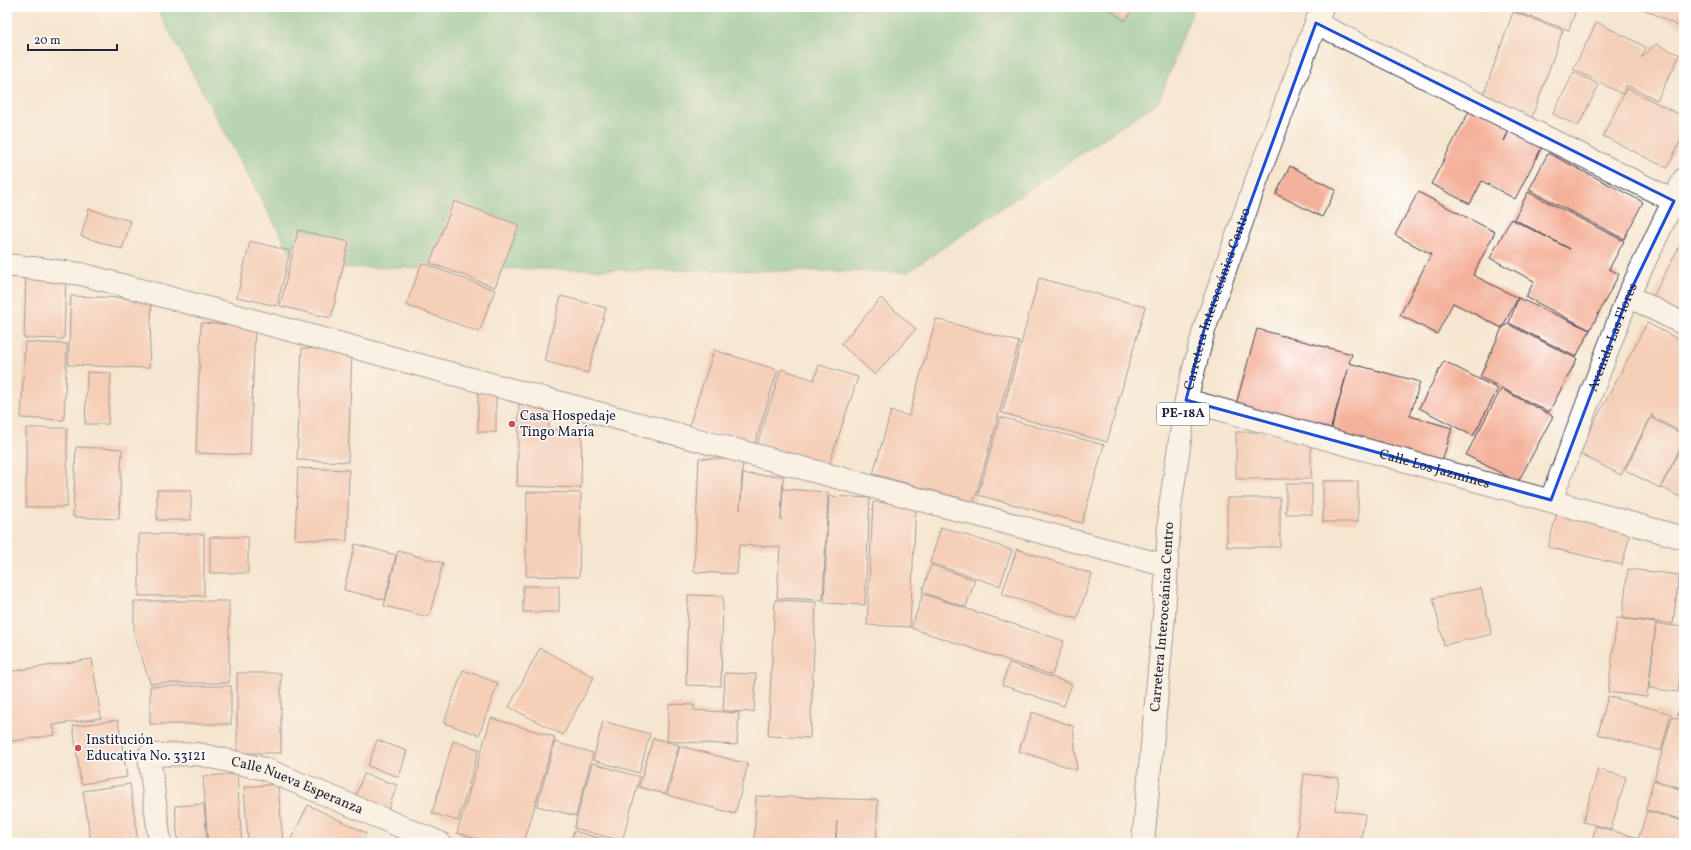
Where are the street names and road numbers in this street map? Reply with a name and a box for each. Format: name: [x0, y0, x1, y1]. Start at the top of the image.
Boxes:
street label: Carretera Interoceánica Centro: [1179, 205, 1255, 392]
street label: Avenida Las Flores: [1583, 280, 1642, 394]
road number: PE-18A: [1157, 403, 1209, 425]
street label: Calle Los Jazmines: [1377, 444, 1492, 493]
street label: Carretera Interoceánica Centro: [1146, 521, 1179, 713]
street label: Calle Nueva Esperanza: [229, 752, 366, 819]

